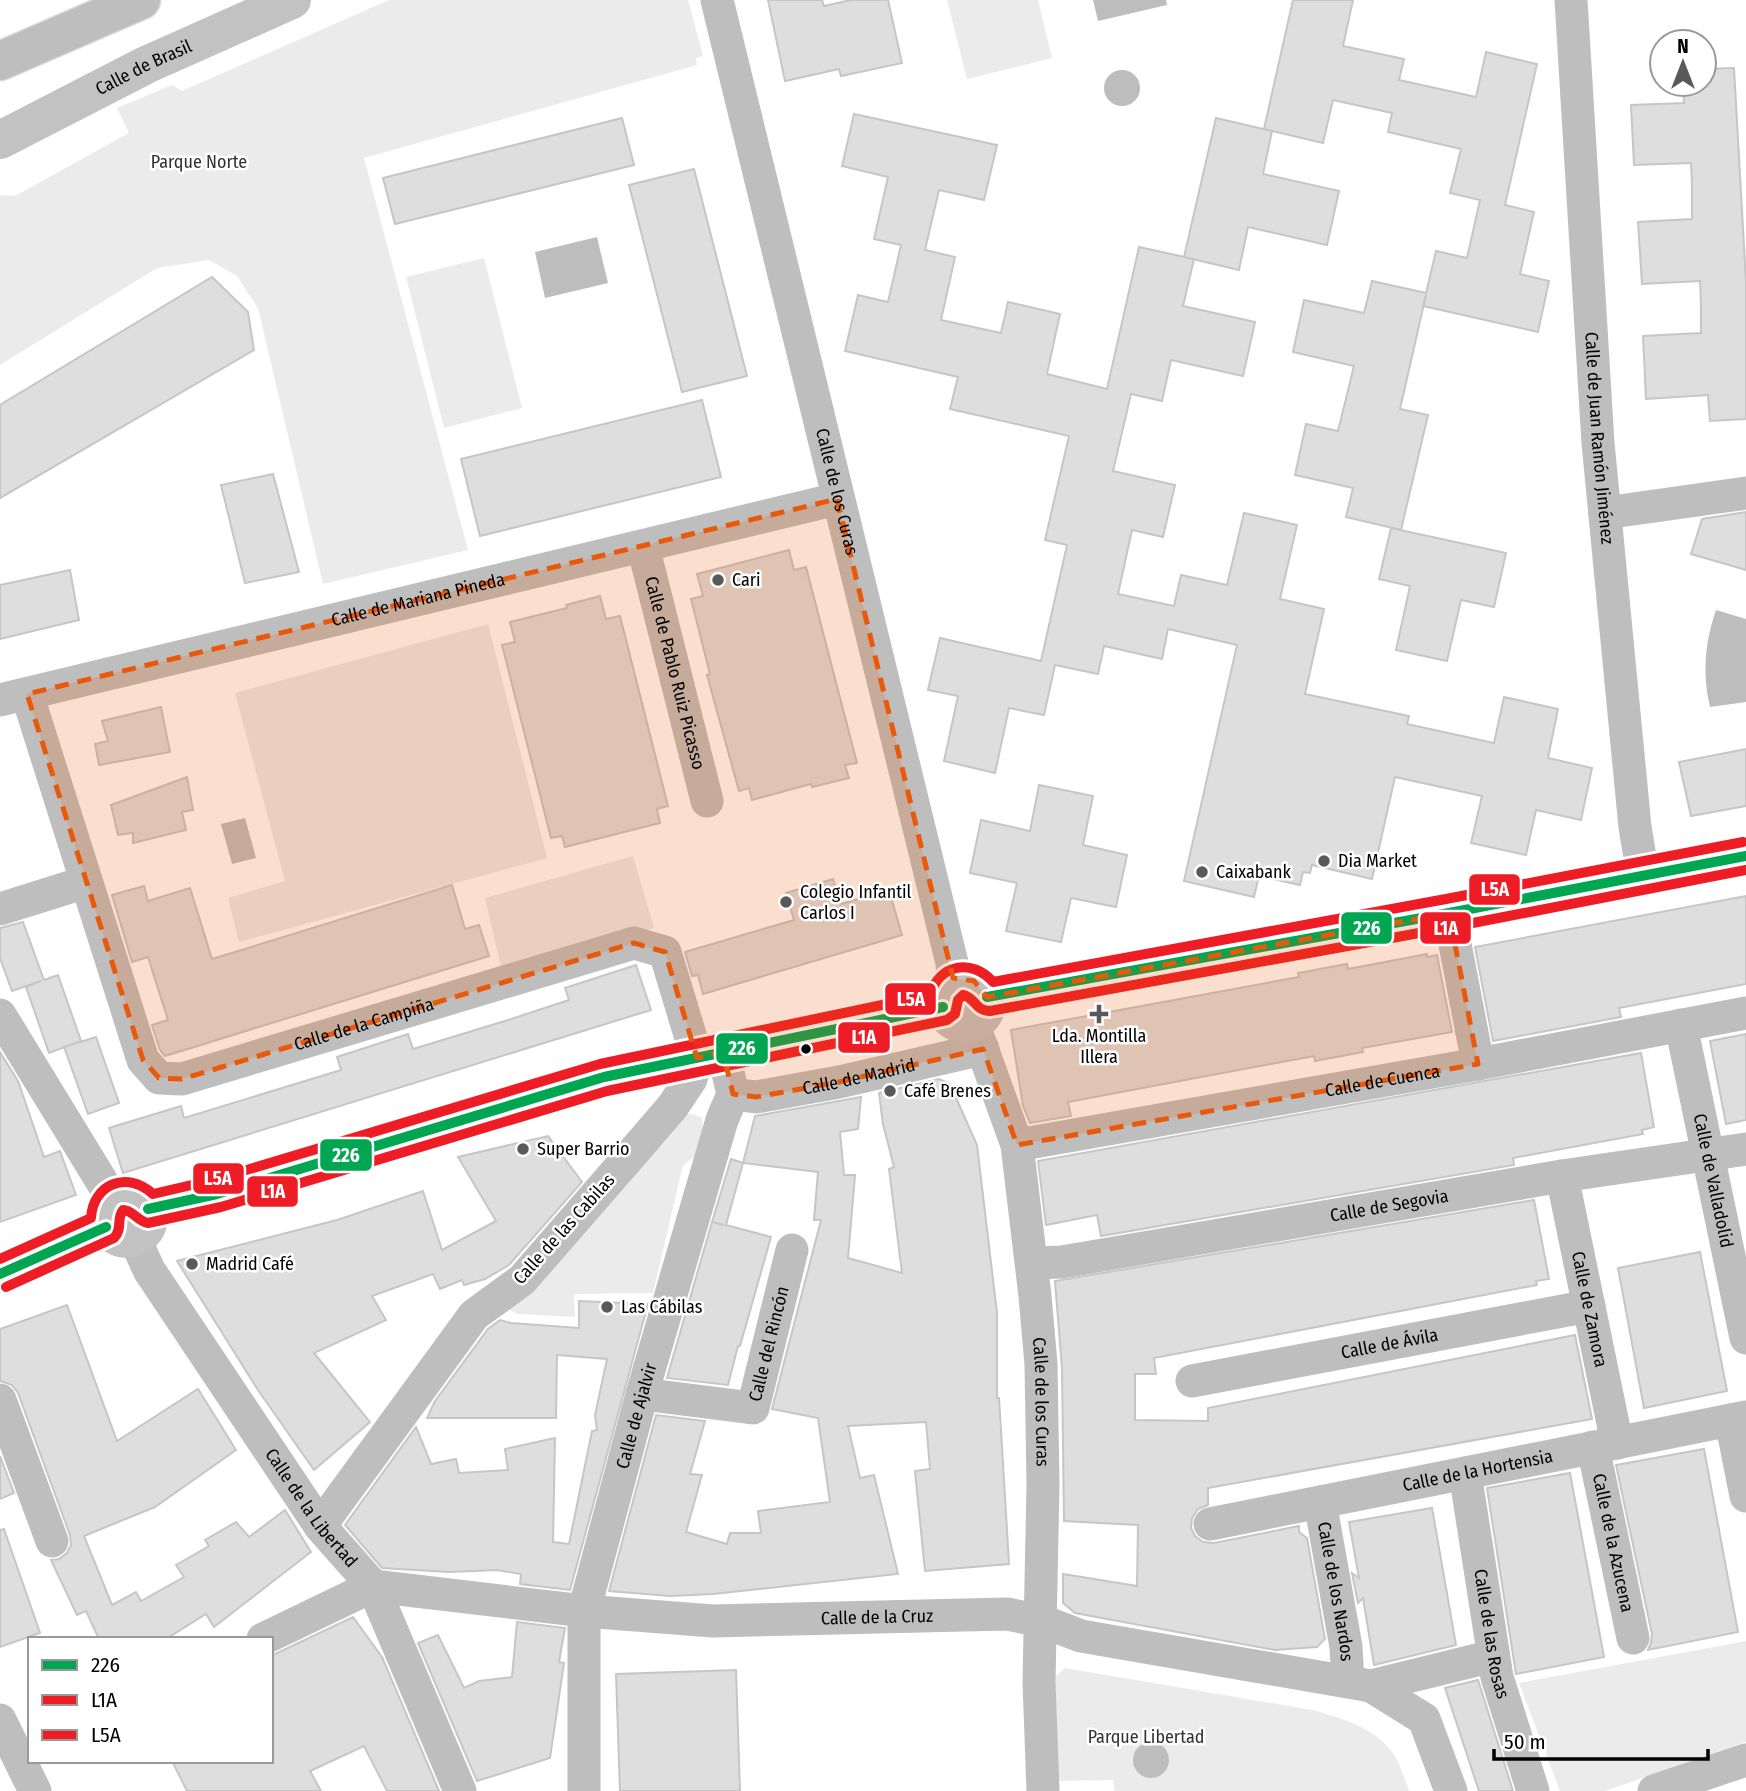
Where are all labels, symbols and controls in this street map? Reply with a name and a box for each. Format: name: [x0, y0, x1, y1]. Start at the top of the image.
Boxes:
north arrow: [1648, 28, 1718, 98]
street label: Calle de Brasil: [92, 35, 195, 100]
text: N: [1677, 35, 1689, 58]
park label: Parque Norte: [151, 151, 247, 173]
street label: Calle de Juan Ramón Jiménez: [1580, 331, 1619, 545]
street label: Calle de los Curas: [811, 426, 863, 557]
street label: Calle de Mariana Pineda: [329, 568, 507, 631]
place label: Cari: [732, 569, 761, 591]
marker: Cari: [710, 572, 726, 588]
street label: Calle de Pablo Ruiz Picasso: [640, 574, 710, 772]
place label: Dia Market: [1338, 850, 1417, 872]
marker: Dia Market: [1316, 853, 1332, 869]
place label: Caixabank: [1216, 861, 1291, 883]
marker: Caixabank: [1194, 864, 1210, 880]
line badge: L5A: [1468, 873, 1521, 906]
text: L5A: [1481, 878, 1510, 901]
place label: Colegio Infantil Carlos I: [800, 881, 912, 924]
marker: Colegio Infantil Carlos I: [778, 894, 794, 910]
line badge: 226: [1340, 911, 1393, 945]
line badge: L1A: [1419, 911, 1472, 945]
text: 226: [1352, 917, 1381, 940]
text: L1A: [1434, 917, 1459, 940]
line badge: L5A: [884, 982, 937, 1016]
text: L5A: [897, 988, 926, 1011]
street label: Calle de la Campiña: [291, 993, 437, 1056]
marker: Lda. Montilla Illera: [1091, 1006, 1107, 1022]
line badge: L1A: [837, 1021, 891, 1054]
place label: Lda. Montilla Illera: [1052, 1025, 1146, 1068]
text: L1A: [852, 1026, 877, 1049]
line badge: 226: [715, 1032, 769, 1065]
text: 226: [727, 1037, 756, 1060]
unlabelled marker: [799, 1042, 813, 1056]
street label: Calle de Madrid: [801, 1054, 917, 1099]
street label: Calle de Cuenca: [1323, 1060, 1442, 1102]
place label: Café Brenes: [904, 1080, 991, 1102]
marker: Café Brenes: [882, 1083, 898, 1099]
street label: Calle de Valladolid: [1689, 1112, 1738, 1250]
line badge: 226: [319, 1138, 373, 1172]
place label: Super Barrio: [537, 1138, 630, 1160]
marker: Super Barrio: [515, 1141, 531, 1157]
text: 226: [331, 1144, 360, 1167]
line badge: L5A: [192, 1162, 245, 1195]
text: L5A: [204, 1167, 233, 1190]
street label: Calle de las Cabilas: [509, 1169, 620, 1289]
line badge: L1A: [246, 1175, 299, 1208]
text: L1A: [261, 1180, 286, 1203]
street label: Calle de Segovia: [1328, 1185, 1450, 1227]
street label: Calle de Zamora: [1567, 1249, 1612, 1369]
place label: Madrid Café: [206, 1253, 294, 1275]
marker: Madrid Café: [184, 1256, 200, 1272]
street label: Calle del Rincón: [744, 1284, 794, 1404]
place label: Las Cábilas: [621, 1296, 703, 1318]
marker: Las Cábilas: [599, 1299, 615, 1315]
street label: Calle de Ávila: [1339, 1324, 1440, 1364]
street label: Calle de los Curas: [1028, 1336, 1054, 1467]
street label: Calle de Ajalvir: [611, 1360, 662, 1471]
street label: Calle de la Libertad: [260, 1444, 362, 1572]
street label: Calle de la Hortensia: [1401, 1445, 1555, 1496]
street label: Calle de la Azucena: [1588, 1472, 1638, 1614]
street label: Calle de los Nardos: [1313, 1520, 1358, 1662]
street label: Calle de las Rosas: [1469, 1567, 1514, 1702]
street label: Calle de la Cruz: [821, 1605, 933, 1629]
legend: [28, 1637, 273, 1763]
text: 226: [91, 1652, 120, 1678]
text: L1A: [91, 1687, 117, 1713]
scale bar: [1494, 1718, 1708, 1762]
text: L5A: [91, 1722, 121, 1748]
park label: Parque Libertad: [1088, 1726, 1204, 1748]
text: 50 m: [1504, 1729, 1546, 1755]

